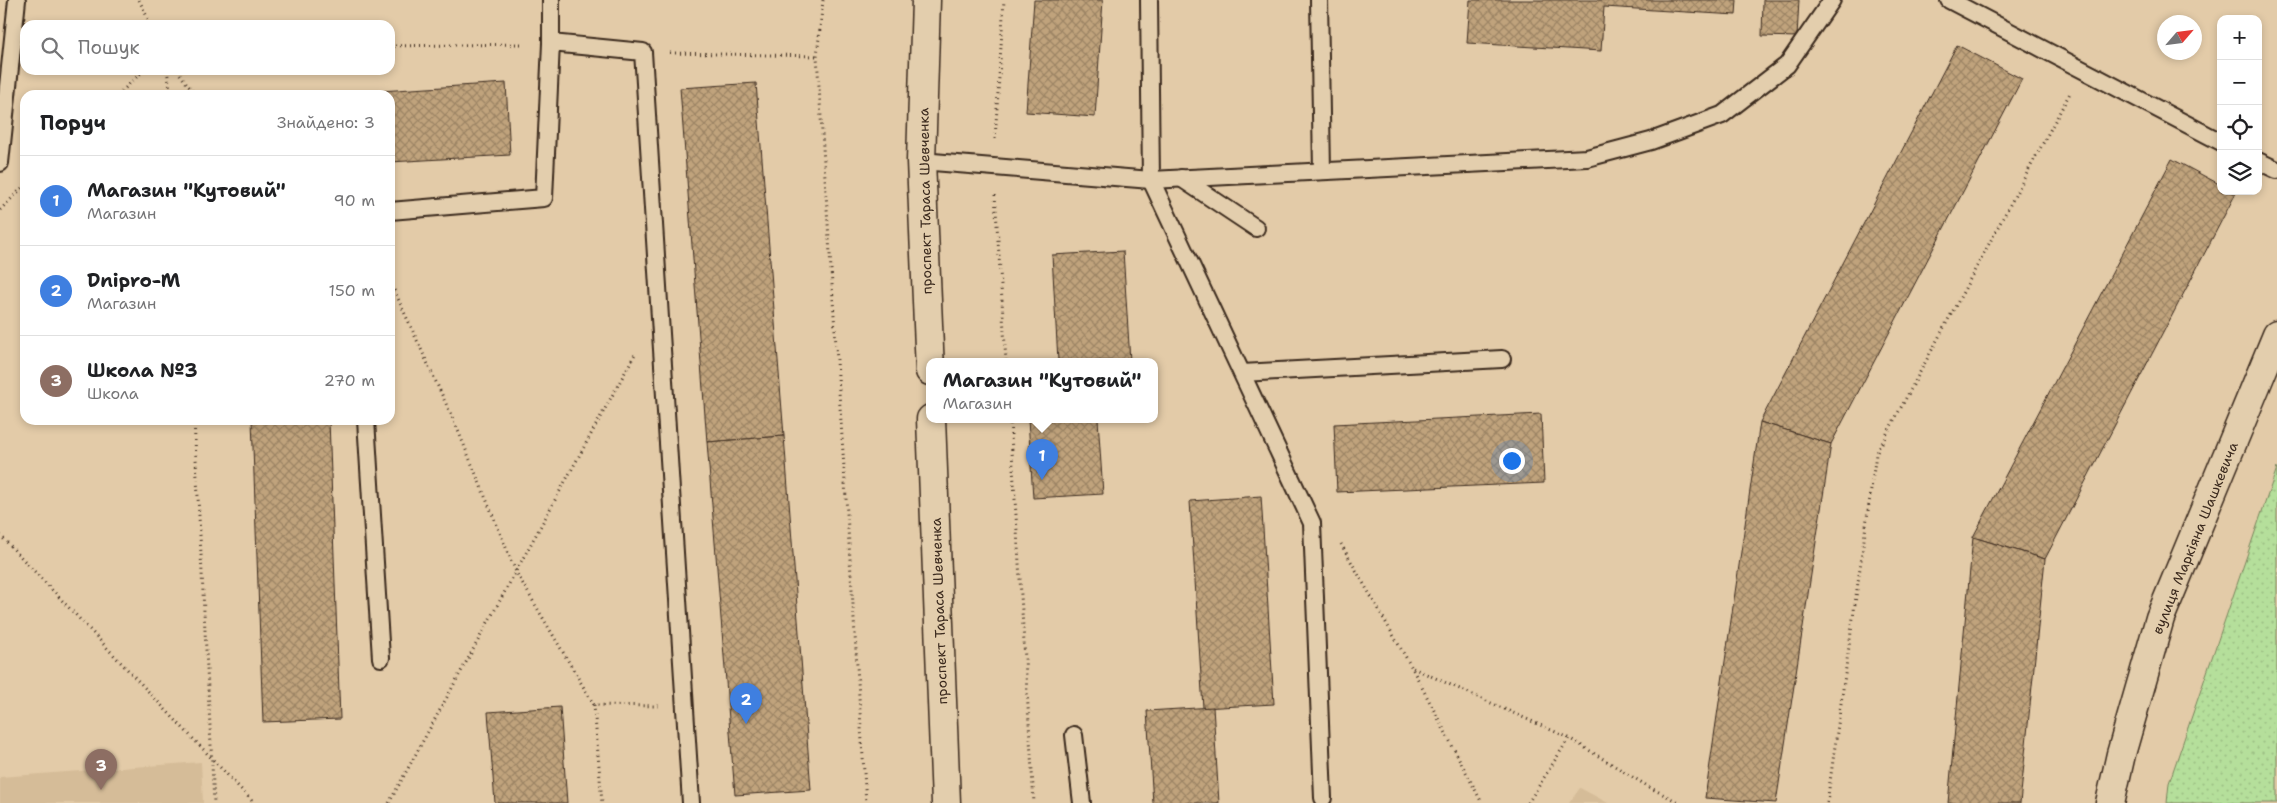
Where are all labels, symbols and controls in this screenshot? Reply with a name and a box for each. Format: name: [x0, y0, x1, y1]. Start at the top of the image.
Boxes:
north arrow: [2157, 15, 2202, 60]
map controls: [2217, 15, 2262, 195]
button: +: [2217, 15, 2262, 60]
search box: [20, 20, 395, 75]
icon: search: [38, 34, 66, 62]
text: Пошук: [78, 35, 140, 60]
button: −: [2217, 60, 2262, 105]
button: locate: [2217, 105, 2262, 150]
street label: проспект Тараса Шевченка: [914, 107, 936, 295]
text: Поруч: [40, 109, 106, 137]
text: Знайдено: 3: [277, 112, 375, 133]
button: layers: [2217, 150, 2262, 195]
text: Магазин "Кутовий": [87, 178, 286, 203]
text: 1: [52, 190, 60, 211]
text: 90 m: [334, 190, 375, 211]
text: Магазин: [87, 203, 156, 224]
text: Dnipro-M: [87, 268, 180, 293]
text: 2: [50, 280, 62, 301]
text: 150 m: [328, 280, 375, 301]
text: Магазин: [87, 293, 156, 314]
text: Школа №3: [87, 358, 198, 383]
popup: [926, 358, 1158, 423]
text: Магазин "Кутовий": [943, 368, 1141, 393]
text: 3: [50, 370, 62, 391]
text: 270 m: [324, 370, 375, 391]
text: Школа: [87, 383, 139, 404]
text: Магазин: [943, 393, 1012, 414]
pin: 1: [1026, 439, 1058, 480]
street label: вулиця Маркіяна Шашкевича: [2148, 439, 2242, 637]
your location: [1499, 448, 1525, 474]
street label: проспект Тараса Шевченка: [927, 517, 951, 705]
pin: 2: [730, 683, 762, 724]
pin: 3: [85, 749, 117, 790]

